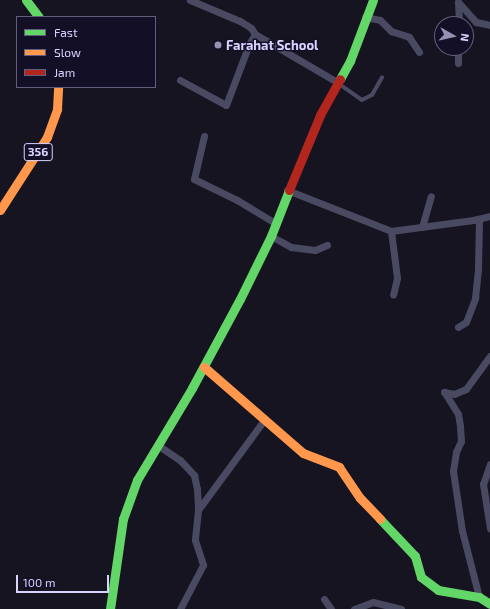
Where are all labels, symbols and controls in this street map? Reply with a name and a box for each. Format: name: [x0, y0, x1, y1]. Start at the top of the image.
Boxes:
legend: [16, 16, 156, 88]
north arrow: [434, 16, 474, 56]
text: Fast: [54, 25, 77, 39]
text: N: [458, 33, 472, 42]
place label: Farahat School: [226, 37, 318, 53]
marker: Farahat School: [213, 40, 223, 50]
text: Slow: [54, 45, 81, 59]
text: Jam: [54, 65, 75, 79]
road number: 356: [23, 142, 53, 162]
scale bar: [18, 567, 111, 593]
text: 100 m: [23, 575, 55, 589]

